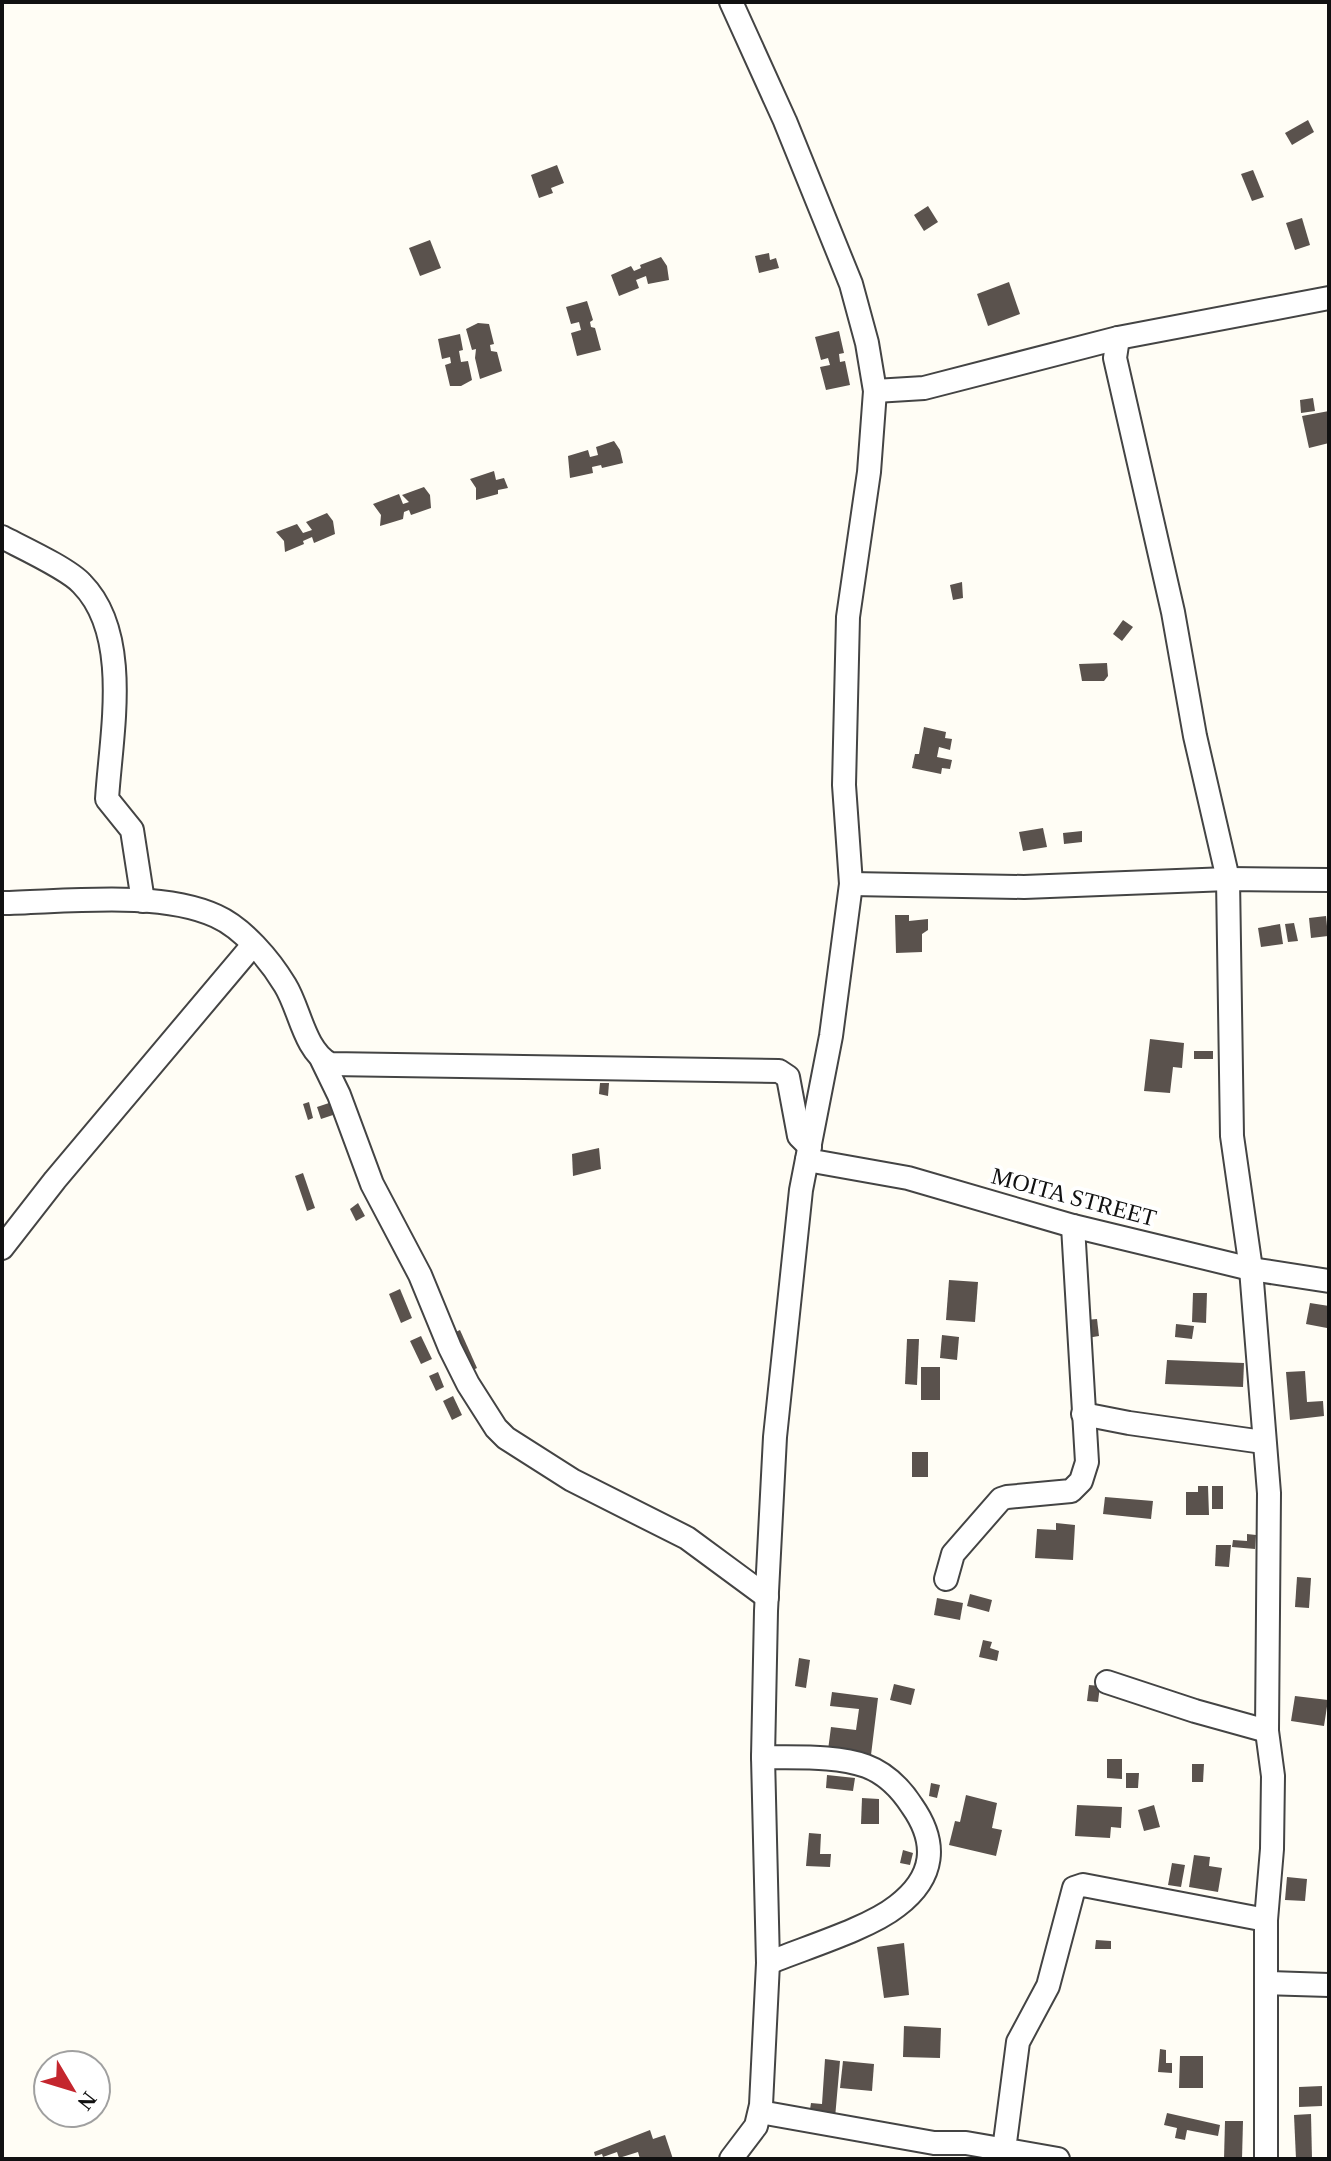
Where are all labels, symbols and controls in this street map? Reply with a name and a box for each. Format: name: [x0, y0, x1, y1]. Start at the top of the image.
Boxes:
street label: MOITA STREET: [989, 1163, 1160, 1232]
north arrow: [32, 2049, 112, 2129]
text: N: [73, 2087, 102, 2115]

